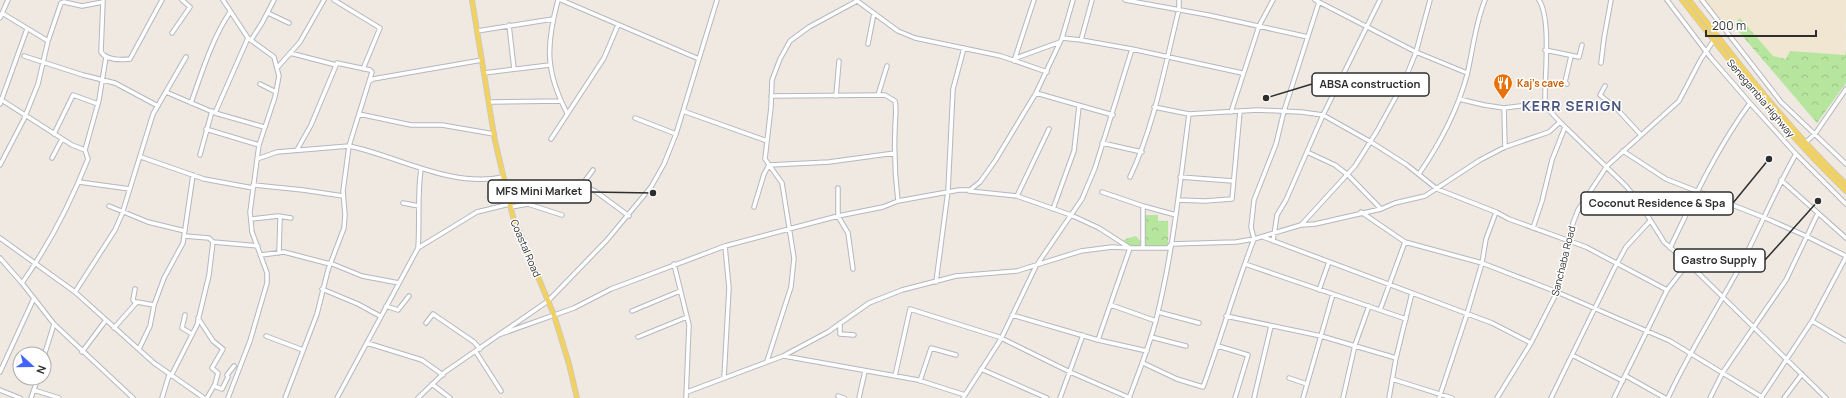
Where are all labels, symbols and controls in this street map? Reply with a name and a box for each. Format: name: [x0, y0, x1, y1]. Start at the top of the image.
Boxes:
scale bar: [1706, 12, 1816, 38]
text: 200 m: [1712, 17, 1746, 34]
street label: Senegambia Highway: [1724, 56, 1798, 141]
restaurant icon: Kaj's cave: [1492, 72, 1514, 100]
callout: ABSA construction: [1312, 73, 1429, 96]
text: ABSA construction: [1320, 76, 1421, 91]
place label: Kaj's cave: [1517, 76, 1564, 90]
district label: KERR SERIGN: [1522, 96, 1622, 115]
callout: MFS Mini Market: [488, 180, 591, 203]
text: MFS Mini Market: [496, 183, 583, 198]
callout: Coconut Residence & Spa: [1581, 192, 1733, 215]
text: Coconut Residence & Spa: [1589, 195, 1725, 210]
street label: Coastal Road: [508, 217, 544, 279]
street label: Sanchaba Road: [1548, 224, 1578, 298]
callout: Gastro Supply: [1674, 249, 1765, 272]
text: Gastro Supply: [1681, 252, 1757, 267]
north arrow: [12, 346, 52, 386]
text: N: [33, 363, 50, 376]

